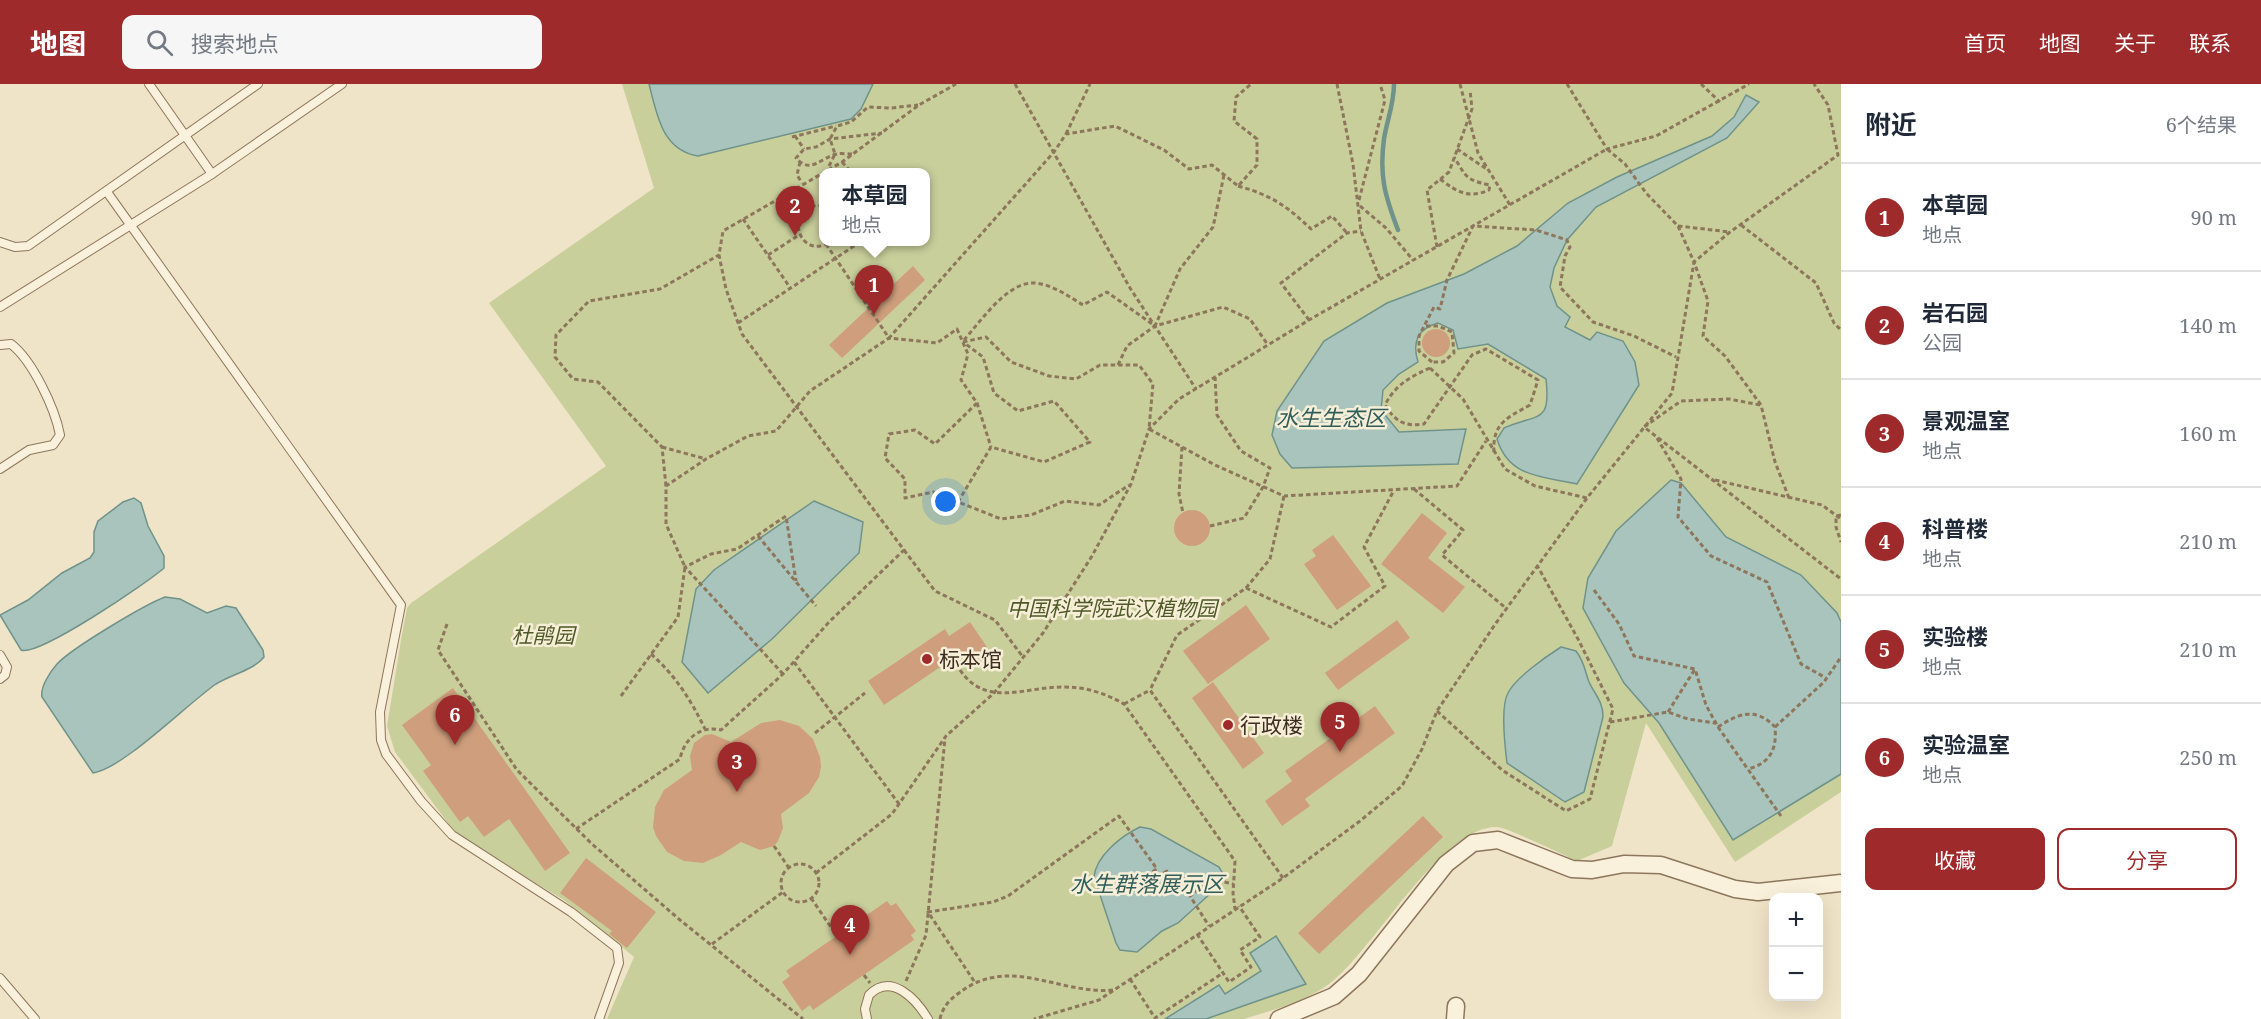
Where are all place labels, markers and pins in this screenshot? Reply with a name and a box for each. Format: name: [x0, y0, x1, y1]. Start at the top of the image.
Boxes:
pin: 2: [776, 186, 814, 236]
pin: 1: [854, 266, 894, 315]
place label: 标本馆: [939, 645, 1002, 673]
marker: 标本馆: [920, 652, 934, 666]
pin: 6: [436, 696, 474, 745]
pin: 5: [1320, 702, 1360, 752]
place label: 行政楼: [1240, 711, 1303, 739]
marker: 行政楼: [1221, 718, 1235, 732]
pin: 3: [718, 742, 756, 792]
pin: 4: [830, 906, 870, 955]

